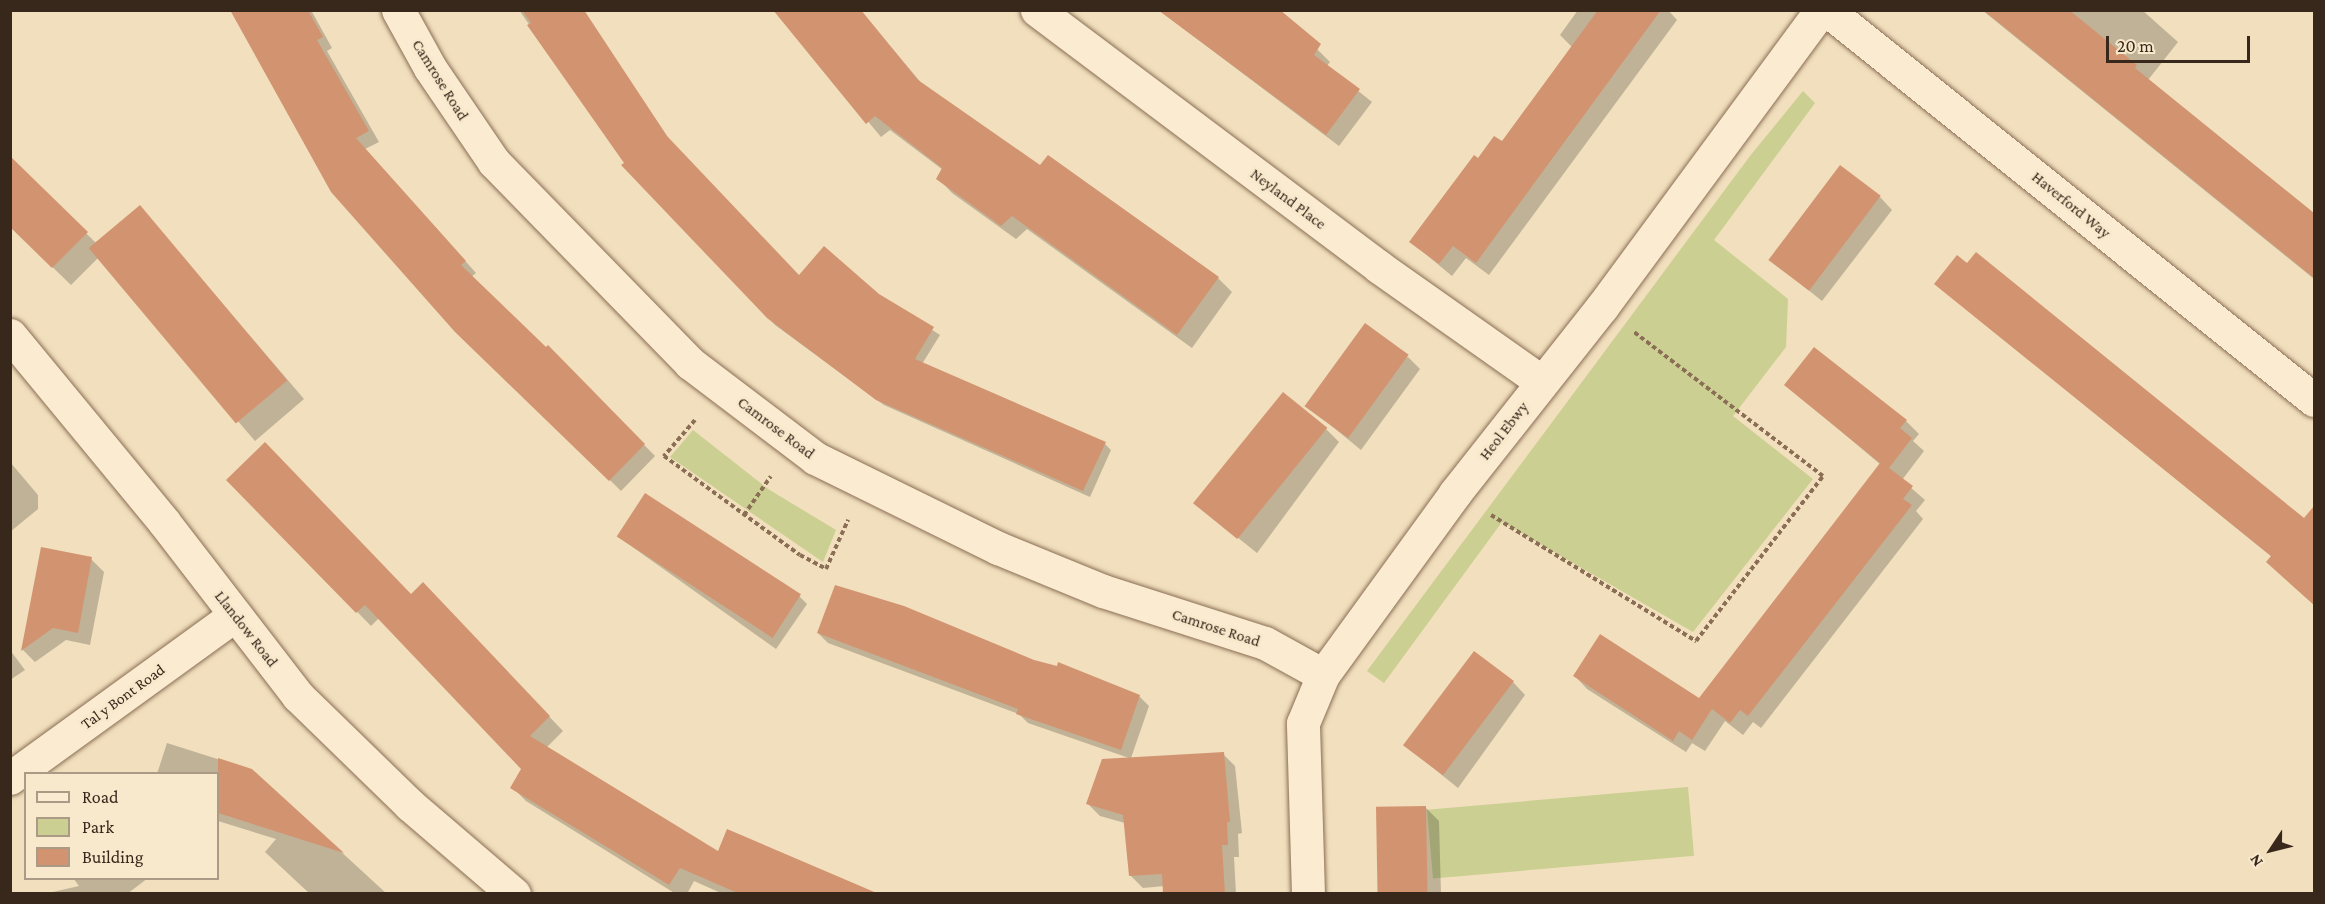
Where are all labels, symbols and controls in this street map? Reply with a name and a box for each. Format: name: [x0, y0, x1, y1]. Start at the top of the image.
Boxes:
scale bar: [2109, 24, 2253, 62]
street label: Camrose Road: [408, 36, 472, 124]
text: 20 m: [2117, 36, 2154, 56]
street label: Neyland Place: [1246, 164, 1330, 234]
street label: Haverford Way: [2028, 167, 2114, 243]
street label: Camrose Road: [734, 393, 818, 463]
street label: Heol Ebwy: [1475, 398, 1533, 464]
street label: Llandow Road: [210, 587, 282, 671]
street label: Camrose Road: [1169, 605, 1263, 651]
street label: Tal y Bont Road: [77, 660, 169, 734]
legend: [24, 772, 219, 880]
text: Road: [82, 787, 119, 807]
text: Park: [82, 817, 114, 837]
north arrow: [2241, 820, 2301, 880]
text: Building: [82, 847, 143, 867]
text: N: [2246, 851, 2266, 870]

